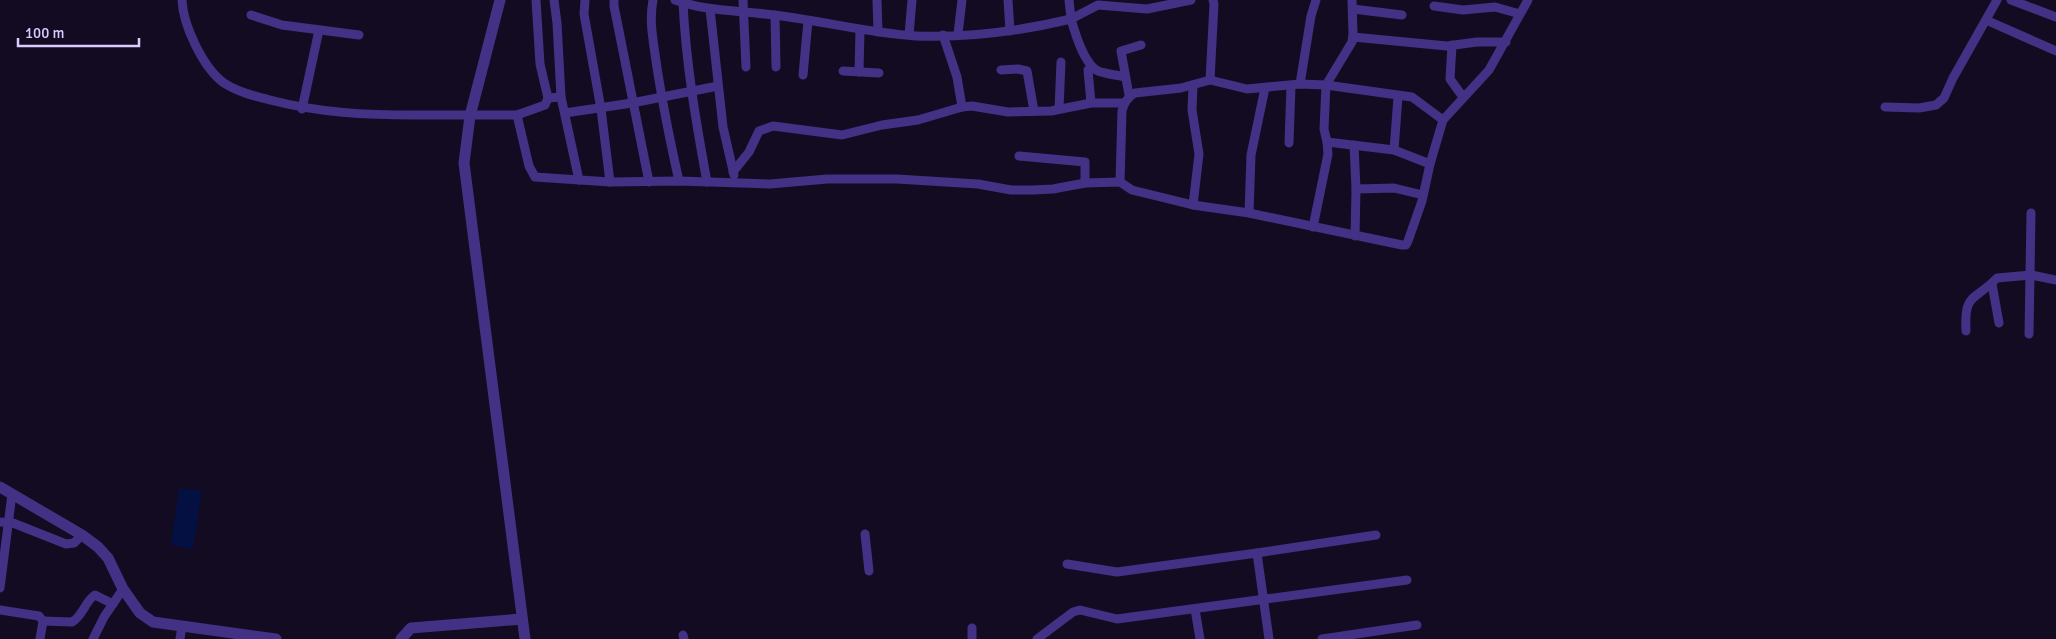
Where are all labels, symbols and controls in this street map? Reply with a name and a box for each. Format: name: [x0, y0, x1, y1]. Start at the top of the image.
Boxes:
scale bar: [18, 15, 139, 47]
text: 100 m: [25, 24, 65, 42]

